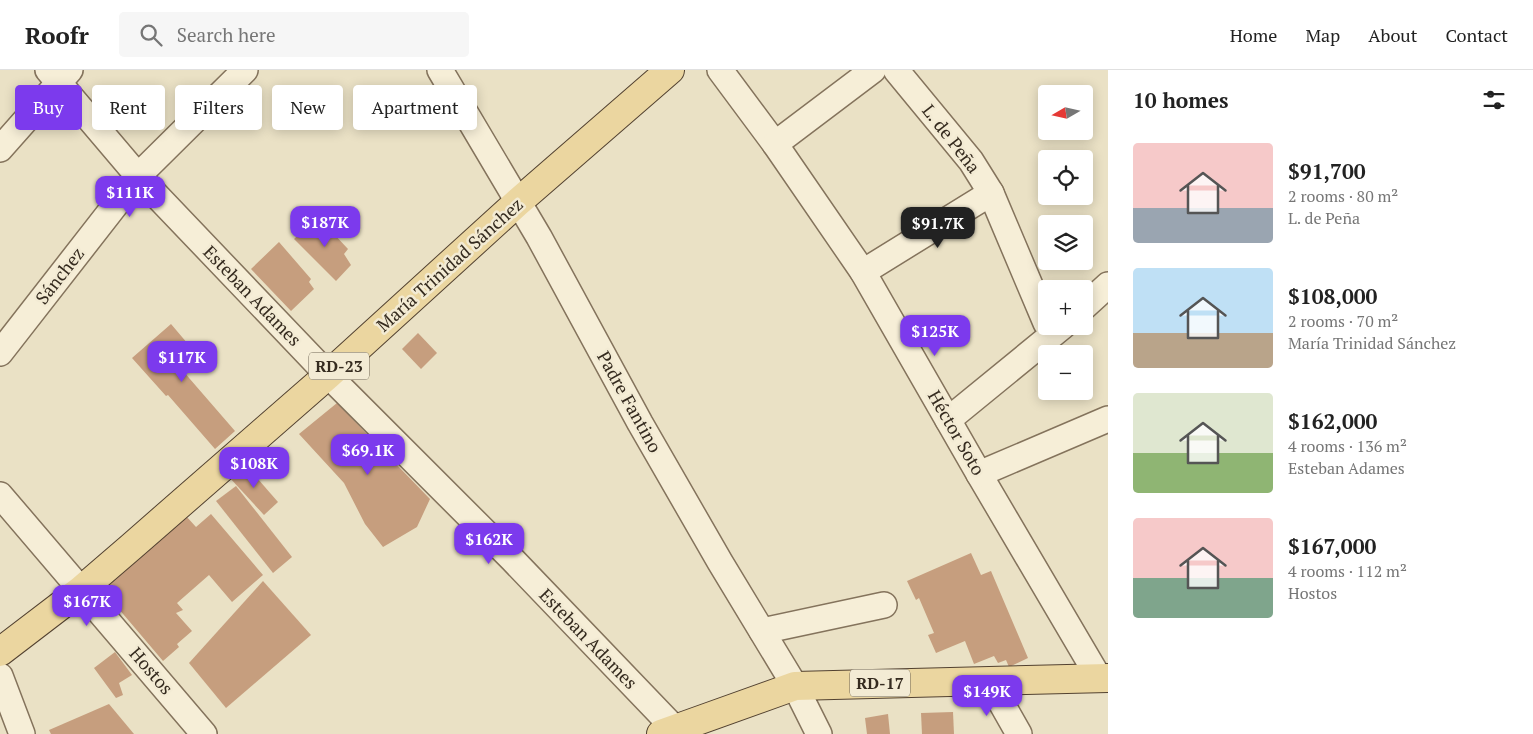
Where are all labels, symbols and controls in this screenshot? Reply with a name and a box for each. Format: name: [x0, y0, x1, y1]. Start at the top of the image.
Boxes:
search box: [119, 12, 469, 57]
text: Roofr: [25, 19, 89, 51]
icon: search: [137, 21, 165, 49]
text: Search here: [177, 22, 276, 47]
text: Home: [1230, 23, 1277, 47]
text: Map: [1305, 23, 1340, 47]
text: About: [1368, 23, 1417, 47]
text: Contact: [1445, 23, 1508, 47]
chip: Buy: [15, 85, 82, 130]
chip: Rent: [92, 85, 165, 130]
chip: Filters: [175, 85, 262, 130]
chip: New: [272, 85, 343, 130]
chip: Apartment: [353, 85, 477, 130]
north arrow: [1038, 85, 1092, 140]
map controls: [1038, 85, 1093, 400]
text: 10 homes: [1133, 86, 1229, 114]
icon: filters: [1480, 86, 1508, 114]
street label: L. de Peña: [917, 99, 986, 178]
button: locate: [1038, 150, 1093, 205]
text: $91,700: [1288, 157, 1366, 185]
icon: home: [1173, 163, 1233, 223]
pin: $111K: [95, 176, 165, 218]
text: $111K: [106, 181, 154, 203]
text: 2 rooms · 80 m²: [1288, 185, 1398, 207]
street label: María Trinidad Sánchez: [371, 192, 528, 336]
pin: $187K: [290, 206, 360, 248]
pin: $91.7K: [897, 206, 979, 249]
text: L. de Peña: [1288, 207, 1360, 229]
text: $187K: [301, 211, 349, 233]
text: $91.7K: [912, 212, 964, 234]
button: layers: [1038, 215, 1093, 270]
street label: Esteban Adames: [198, 240, 307, 351]
street label: Sánchez: [29, 242, 89, 309]
button: +: [1038, 280, 1093, 335]
text: $108,000: [1288, 282, 1377, 310]
icon: home: [1173, 288, 1233, 348]
text: 2 rooms · 70 m²: [1288, 310, 1398, 332]
pin: $125K: [900, 314, 970, 357]
text: $125K: [911, 320, 959, 342]
text: María Trinidad Sánchez: [1288, 332, 1456, 354]
pin: $117K: [147, 340, 217, 383]
button: −: [1038, 345, 1093, 400]
text: $117K: [158, 346, 206, 368]
street label: Padre Fantino: [592, 347, 668, 457]
road number: RD-23: [309, 352, 369, 380]
street label: Héctor Soto: [923, 386, 991, 479]
text: $162,000: [1288, 407, 1377, 435]
icon: home: [1173, 413, 1233, 473]
pin: $69.1K: [327, 434, 409, 476]
text: 4 rooms · 136 m²: [1288, 435, 1407, 457]
text: $69.1K: [342, 439, 394, 461]
pin: $108K: [219, 446, 289, 489]
text: $108K: [230, 452, 278, 474]
text: Esteban Adames: [1288, 457, 1405, 479]
pin: $162K: [454, 522, 524, 565]
text: $162K: [465, 528, 513, 550]
text: $167,000: [1288, 532, 1376, 560]
icon: home: [1173, 538, 1233, 598]
text: 4 rooms · 112 m²: [1288, 560, 1407, 582]
text: Hostos: [1288, 582, 1337, 604]
street label: Esteban Adames: [534, 583, 643, 694]
pin: $167K: [52, 584, 122, 627]
text: $167K: [63, 590, 111, 612]
street label: Hostos: [125, 642, 179, 699]
road number: RD-17: [850, 670, 910, 696]
pin: $149K: [952, 674, 1022, 717]
text: $149K: [963, 680, 1011, 702]

